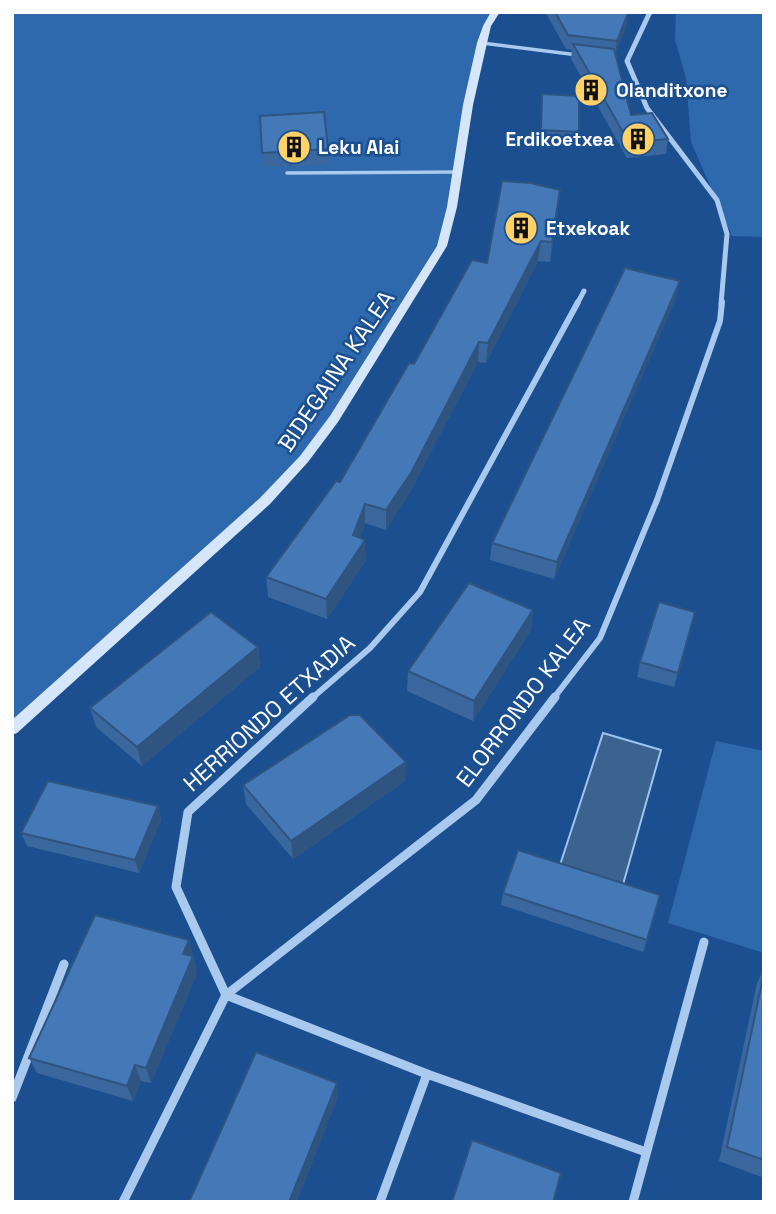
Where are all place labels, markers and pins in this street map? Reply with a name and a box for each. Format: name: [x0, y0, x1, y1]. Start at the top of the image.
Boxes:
building icon: Olanditxone: [572, 71, 610, 109]
place label: Olanditxone: [616, 78, 727, 103]
building icon: Erdikoetxea: [619, 120, 657, 158]
place label: Erdikoetxea: [505, 127, 614, 152]
building icon: Leku Alai: [275, 128, 313, 166]
place label: Leku Alai: [318, 135, 399, 160]
building icon: Etxekoak: [502, 209, 540, 247]
place label: Etxekoak: [546, 216, 631, 241]

